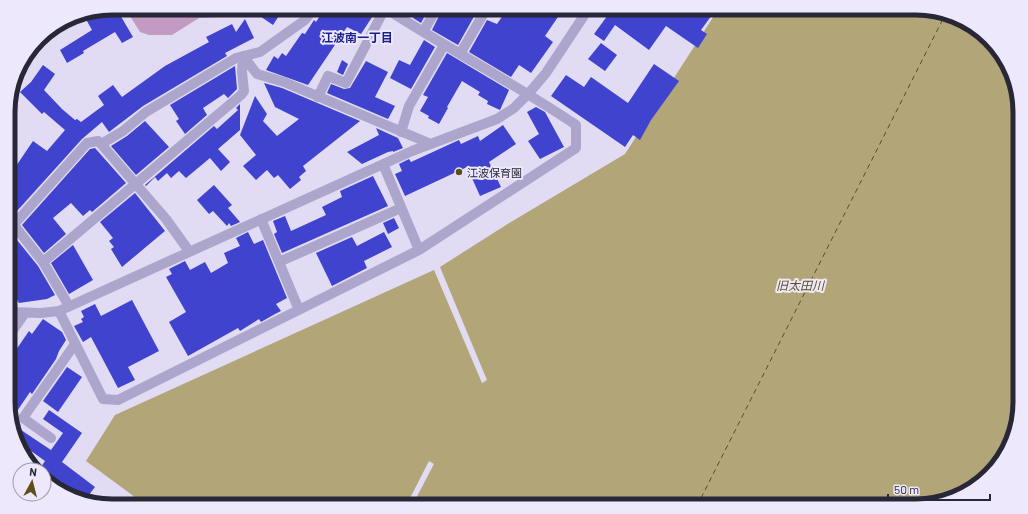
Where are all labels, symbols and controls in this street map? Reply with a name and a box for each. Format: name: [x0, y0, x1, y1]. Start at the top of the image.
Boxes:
district label: 江波南一丁目: [321, 30, 393, 44]
place label: 江波保育園: [467, 166, 522, 179]
marker: 江波保育園: [454, 167, 464, 177]
water label: 旧太田川: [776, 278, 826, 292]
north arrow: [12, 462, 52, 502]
text: N: [29, 465, 38, 478]
scale bar: [888, 476, 990, 502]
text: 50 m: [894, 482, 919, 496]

